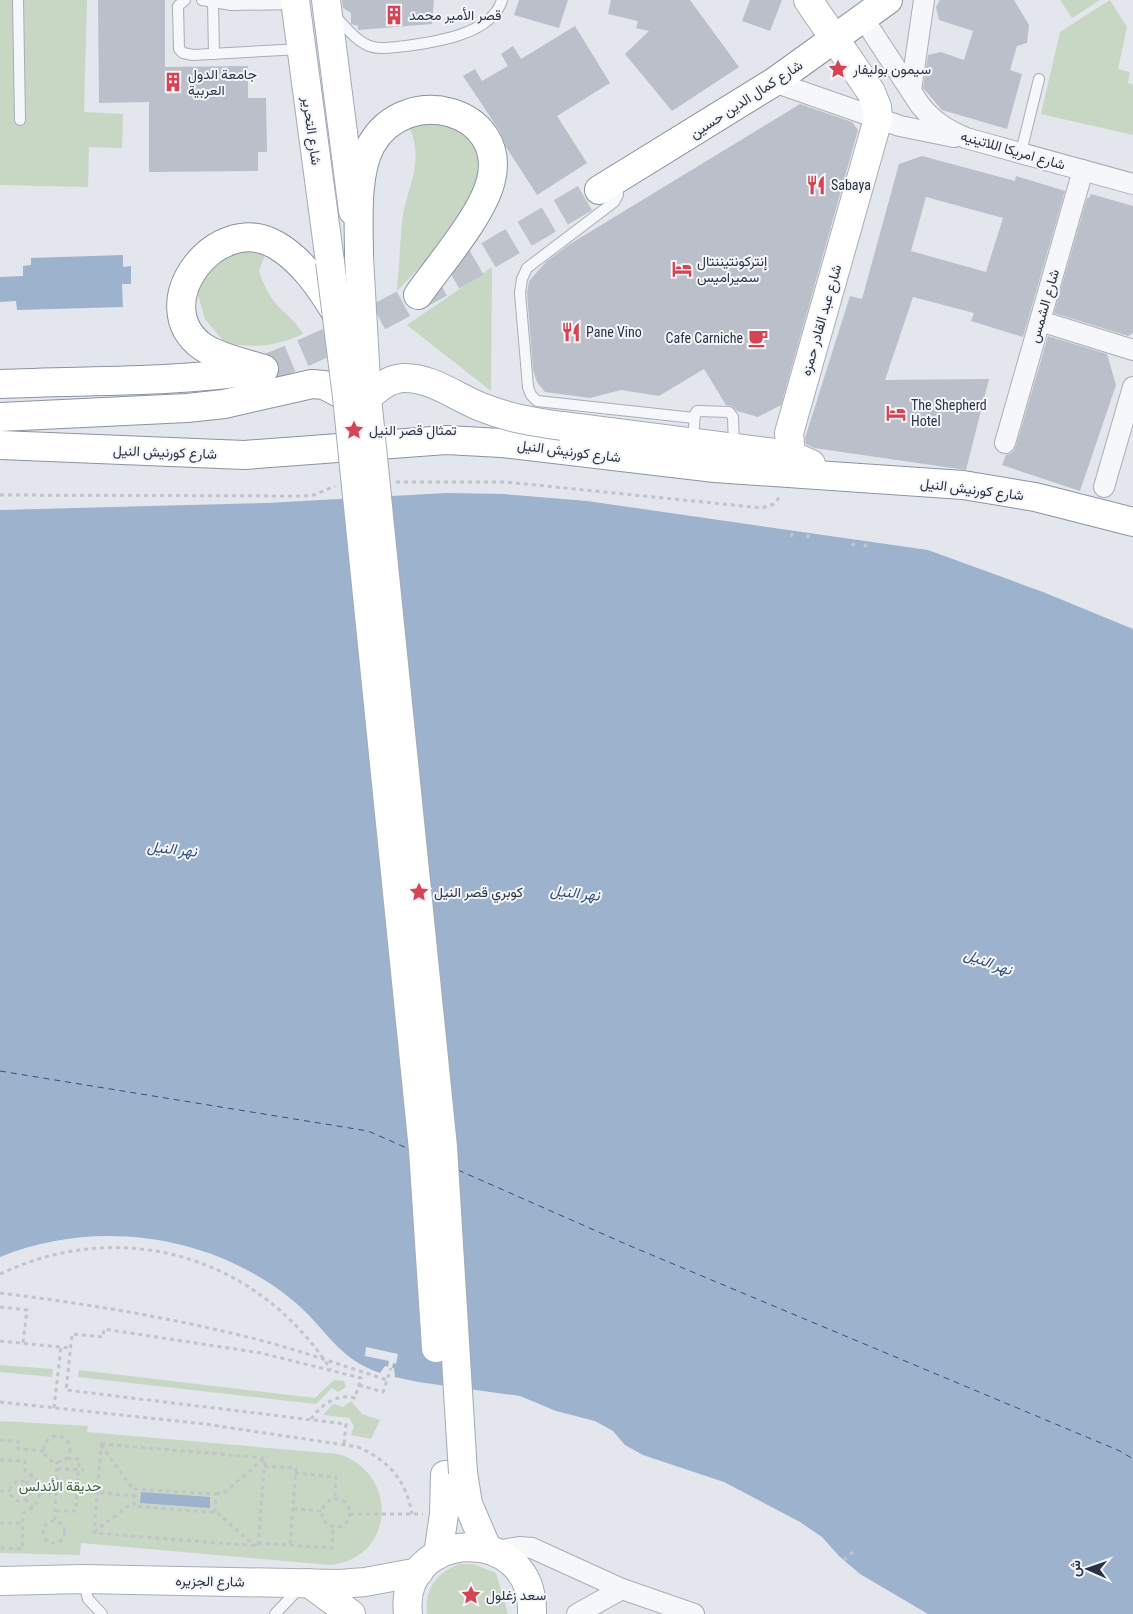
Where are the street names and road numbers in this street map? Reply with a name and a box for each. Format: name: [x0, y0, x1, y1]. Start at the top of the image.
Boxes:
street label: شارع كمال الدين حسين: [687, 57, 807, 144]
street label: شارع التحرير: [296, 95, 325, 167]
street label: شارع امريكا اللاتينيه: [958, 127, 1067, 175]
street label: شارع عبد القادر حمزه: [797, 262, 847, 378]
street label: شارع الشمس: [1026, 267, 1065, 345]
street label: شارع كورنيش النيل: [516, 437, 622, 468]
street label: شارع كورنيش النيل: [113, 442, 217, 465]
street label: شارع كورنيش النيل: [919, 475, 1025, 506]
street label: شارع الجزيره: [175, 1572, 245, 1593]

